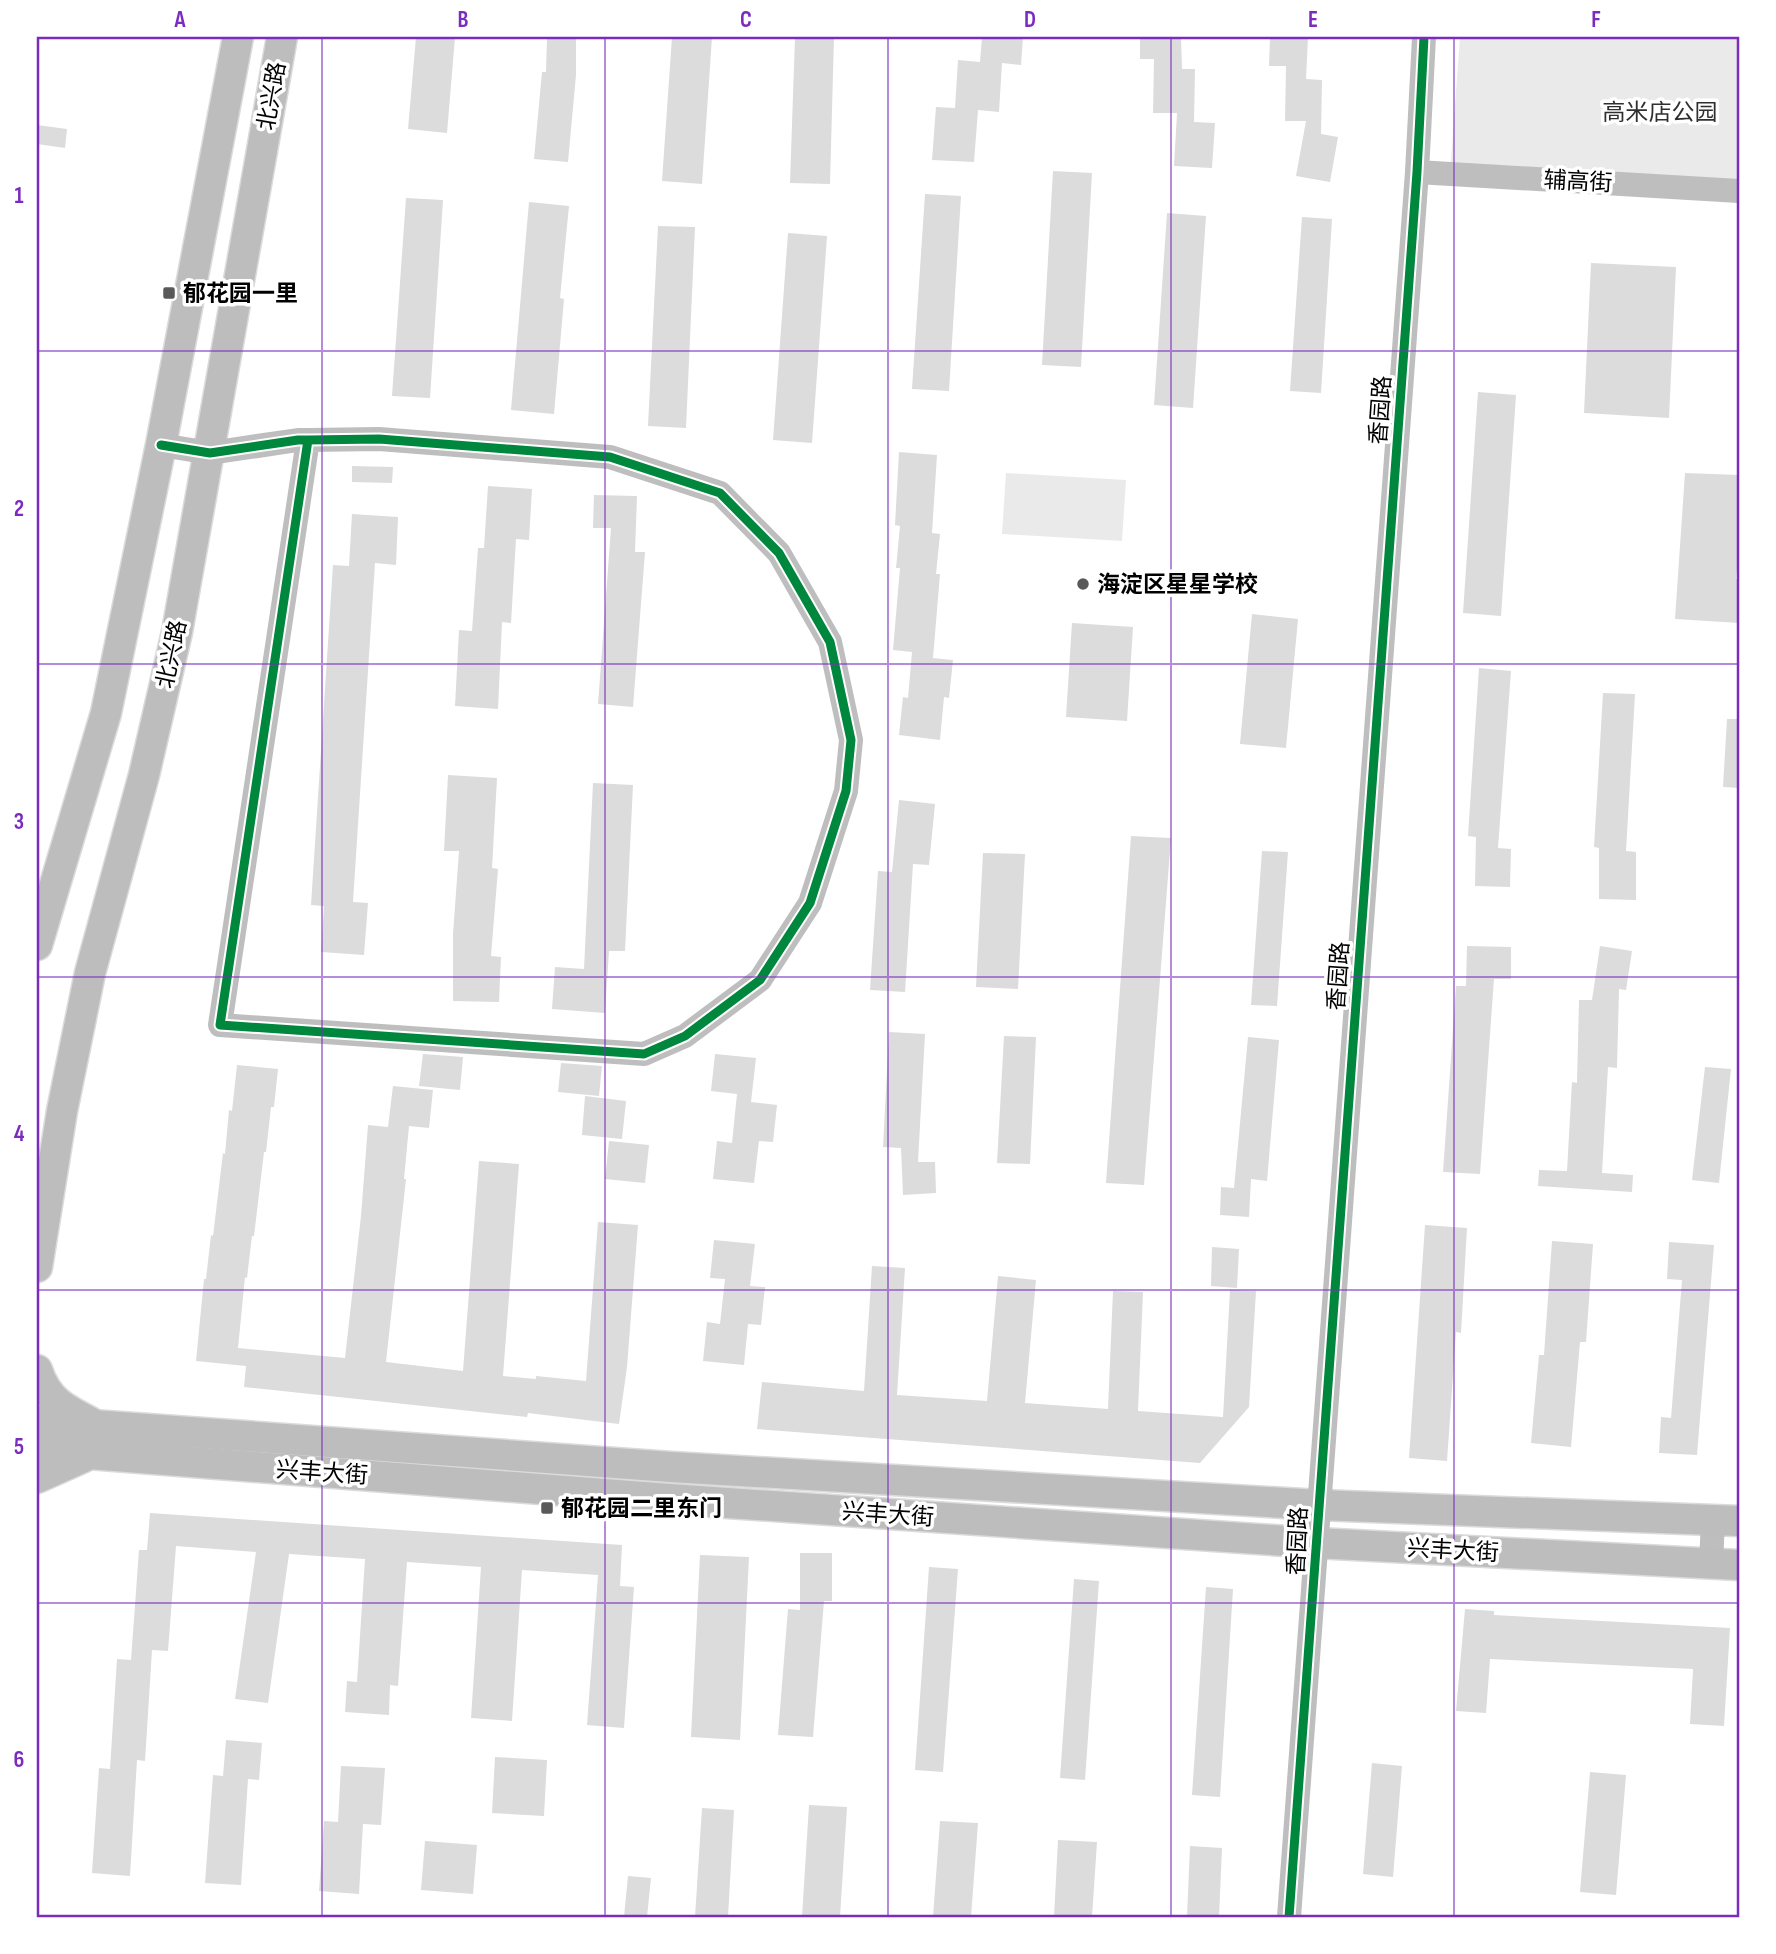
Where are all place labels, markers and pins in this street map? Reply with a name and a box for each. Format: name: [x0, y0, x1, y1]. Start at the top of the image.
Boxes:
place label: 郁花园一里: [183, 280, 298, 308]
marker: 郁花园一里: [161, 285, 177, 301]
place label: 海淀区星星学校: [1097, 571, 1258, 599]
marker: 海淀区星星学校: [1075, 576, 1091, 592]
place label: 郁花园二里东门: [561, 1495, 722, 1523]
marker: 郁花园二里东门: [539, 1500, 555, 1516]

